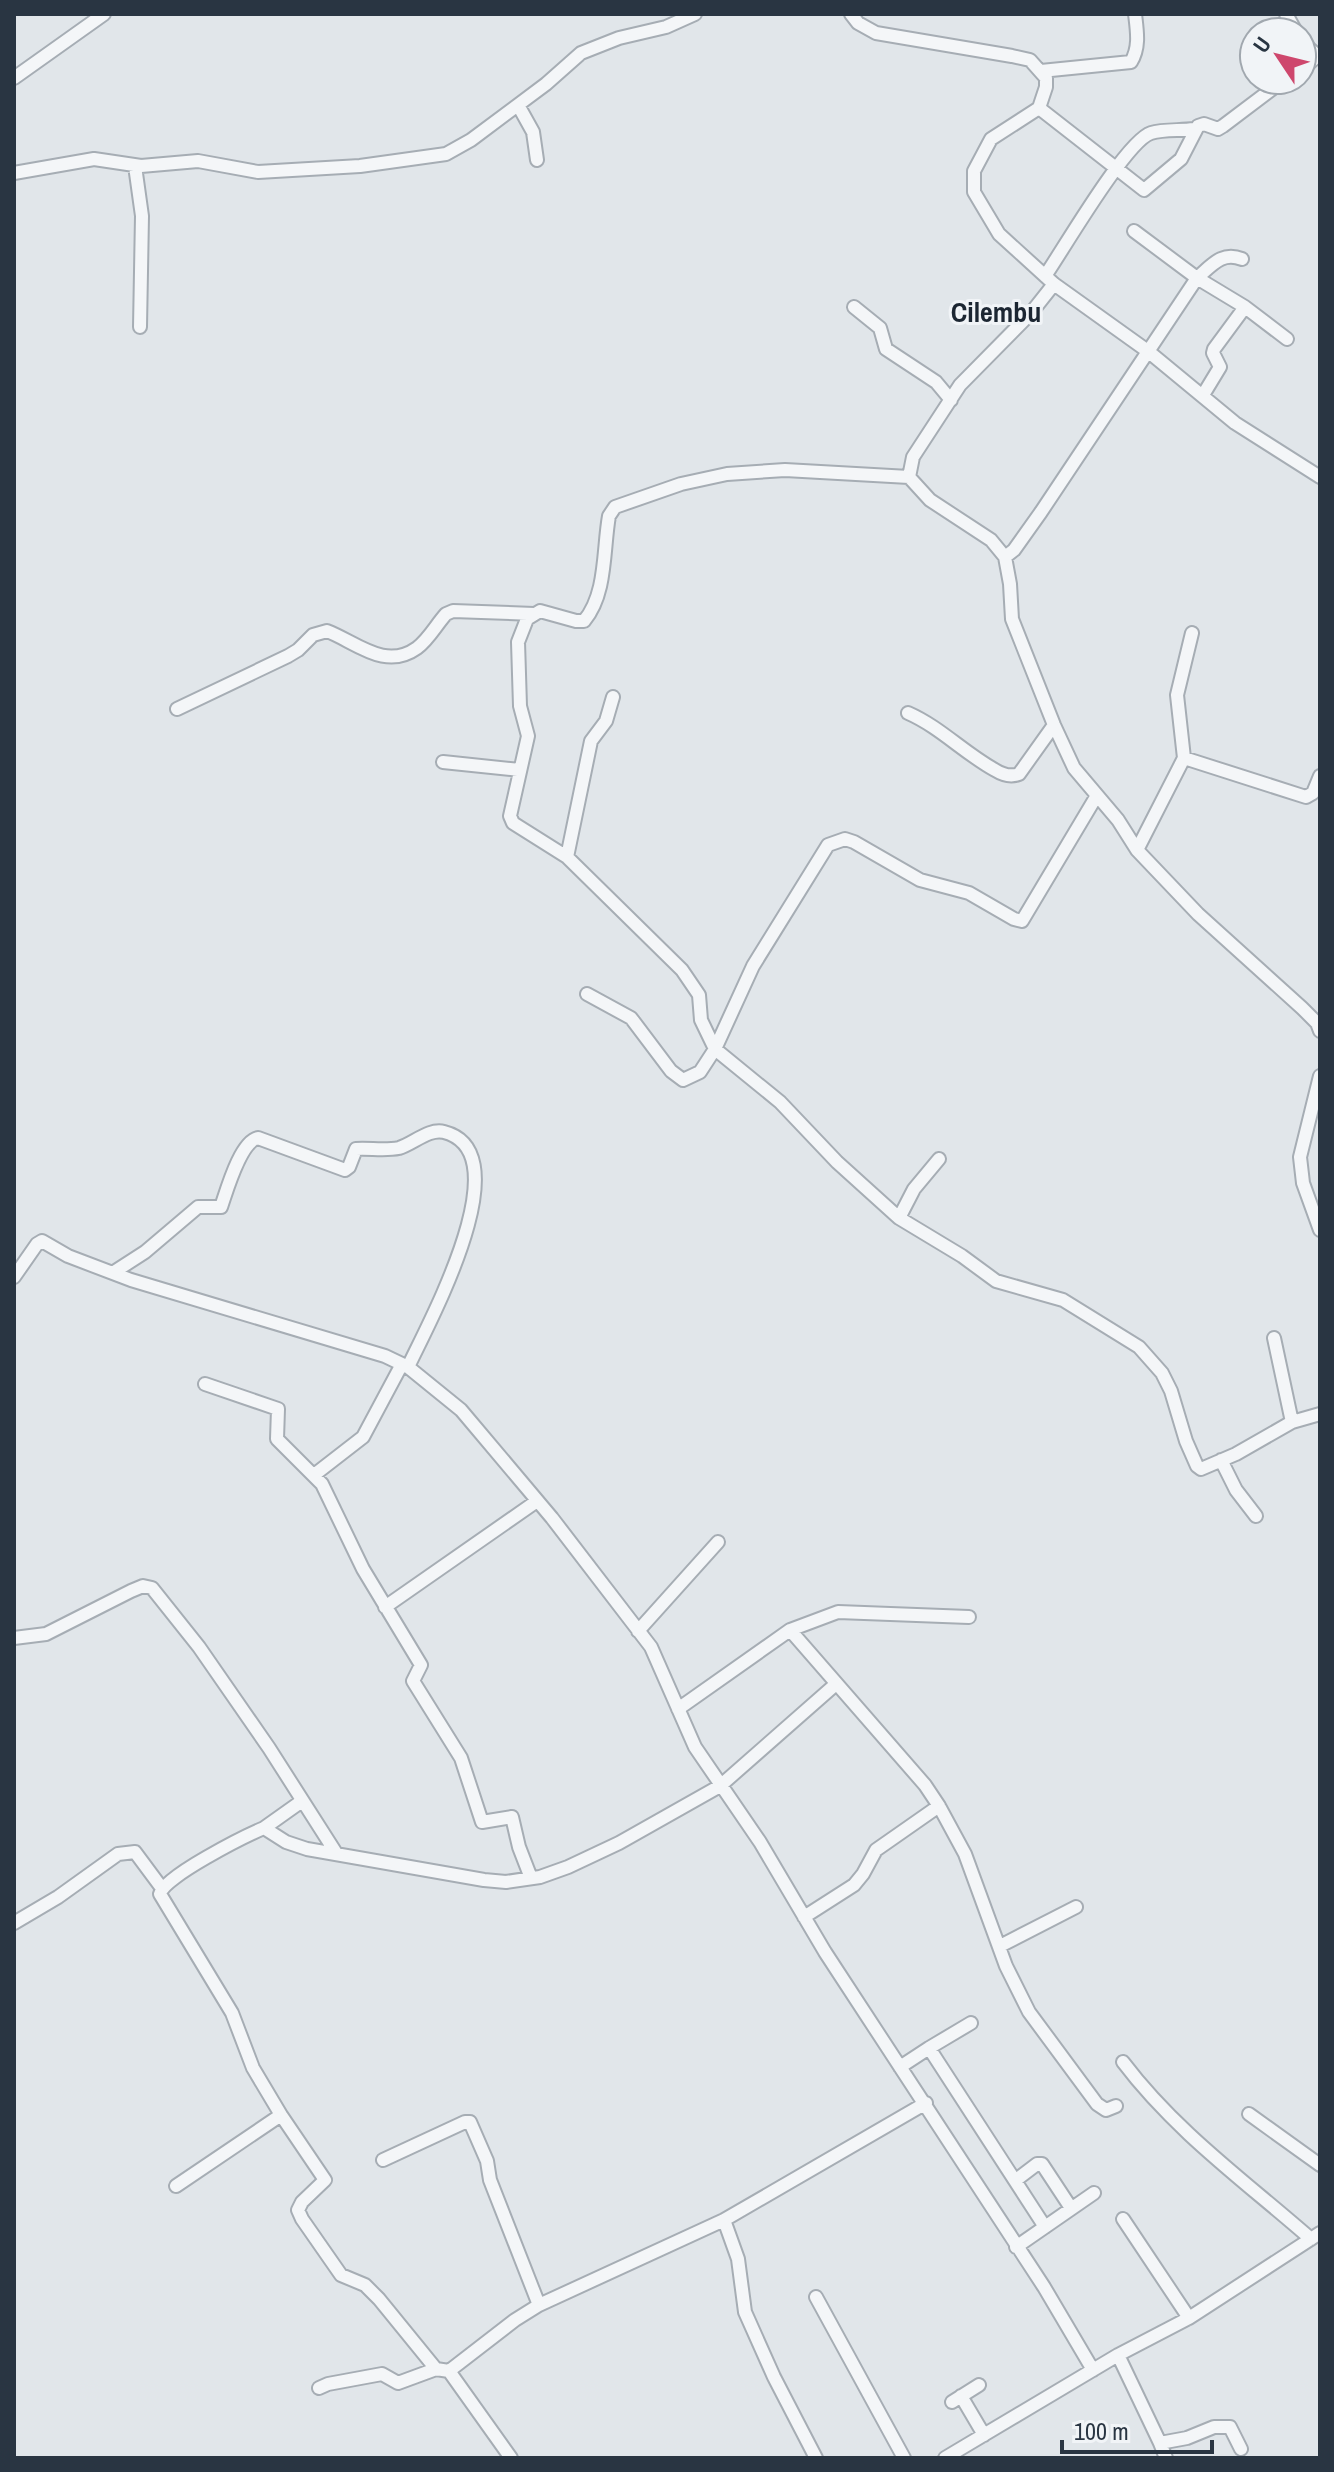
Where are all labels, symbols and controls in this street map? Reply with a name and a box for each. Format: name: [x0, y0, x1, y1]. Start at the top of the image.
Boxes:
north arrow: [1238, 16, 1318, 96]
text: U: [1246, 31, 1278, 58]
district label: Cilembu: [951, 293, 1041, 331]
scale bar: [1062, 2404, 1212, 2454]
text: 100 m: [1074, 2415, 1129, 2447]

